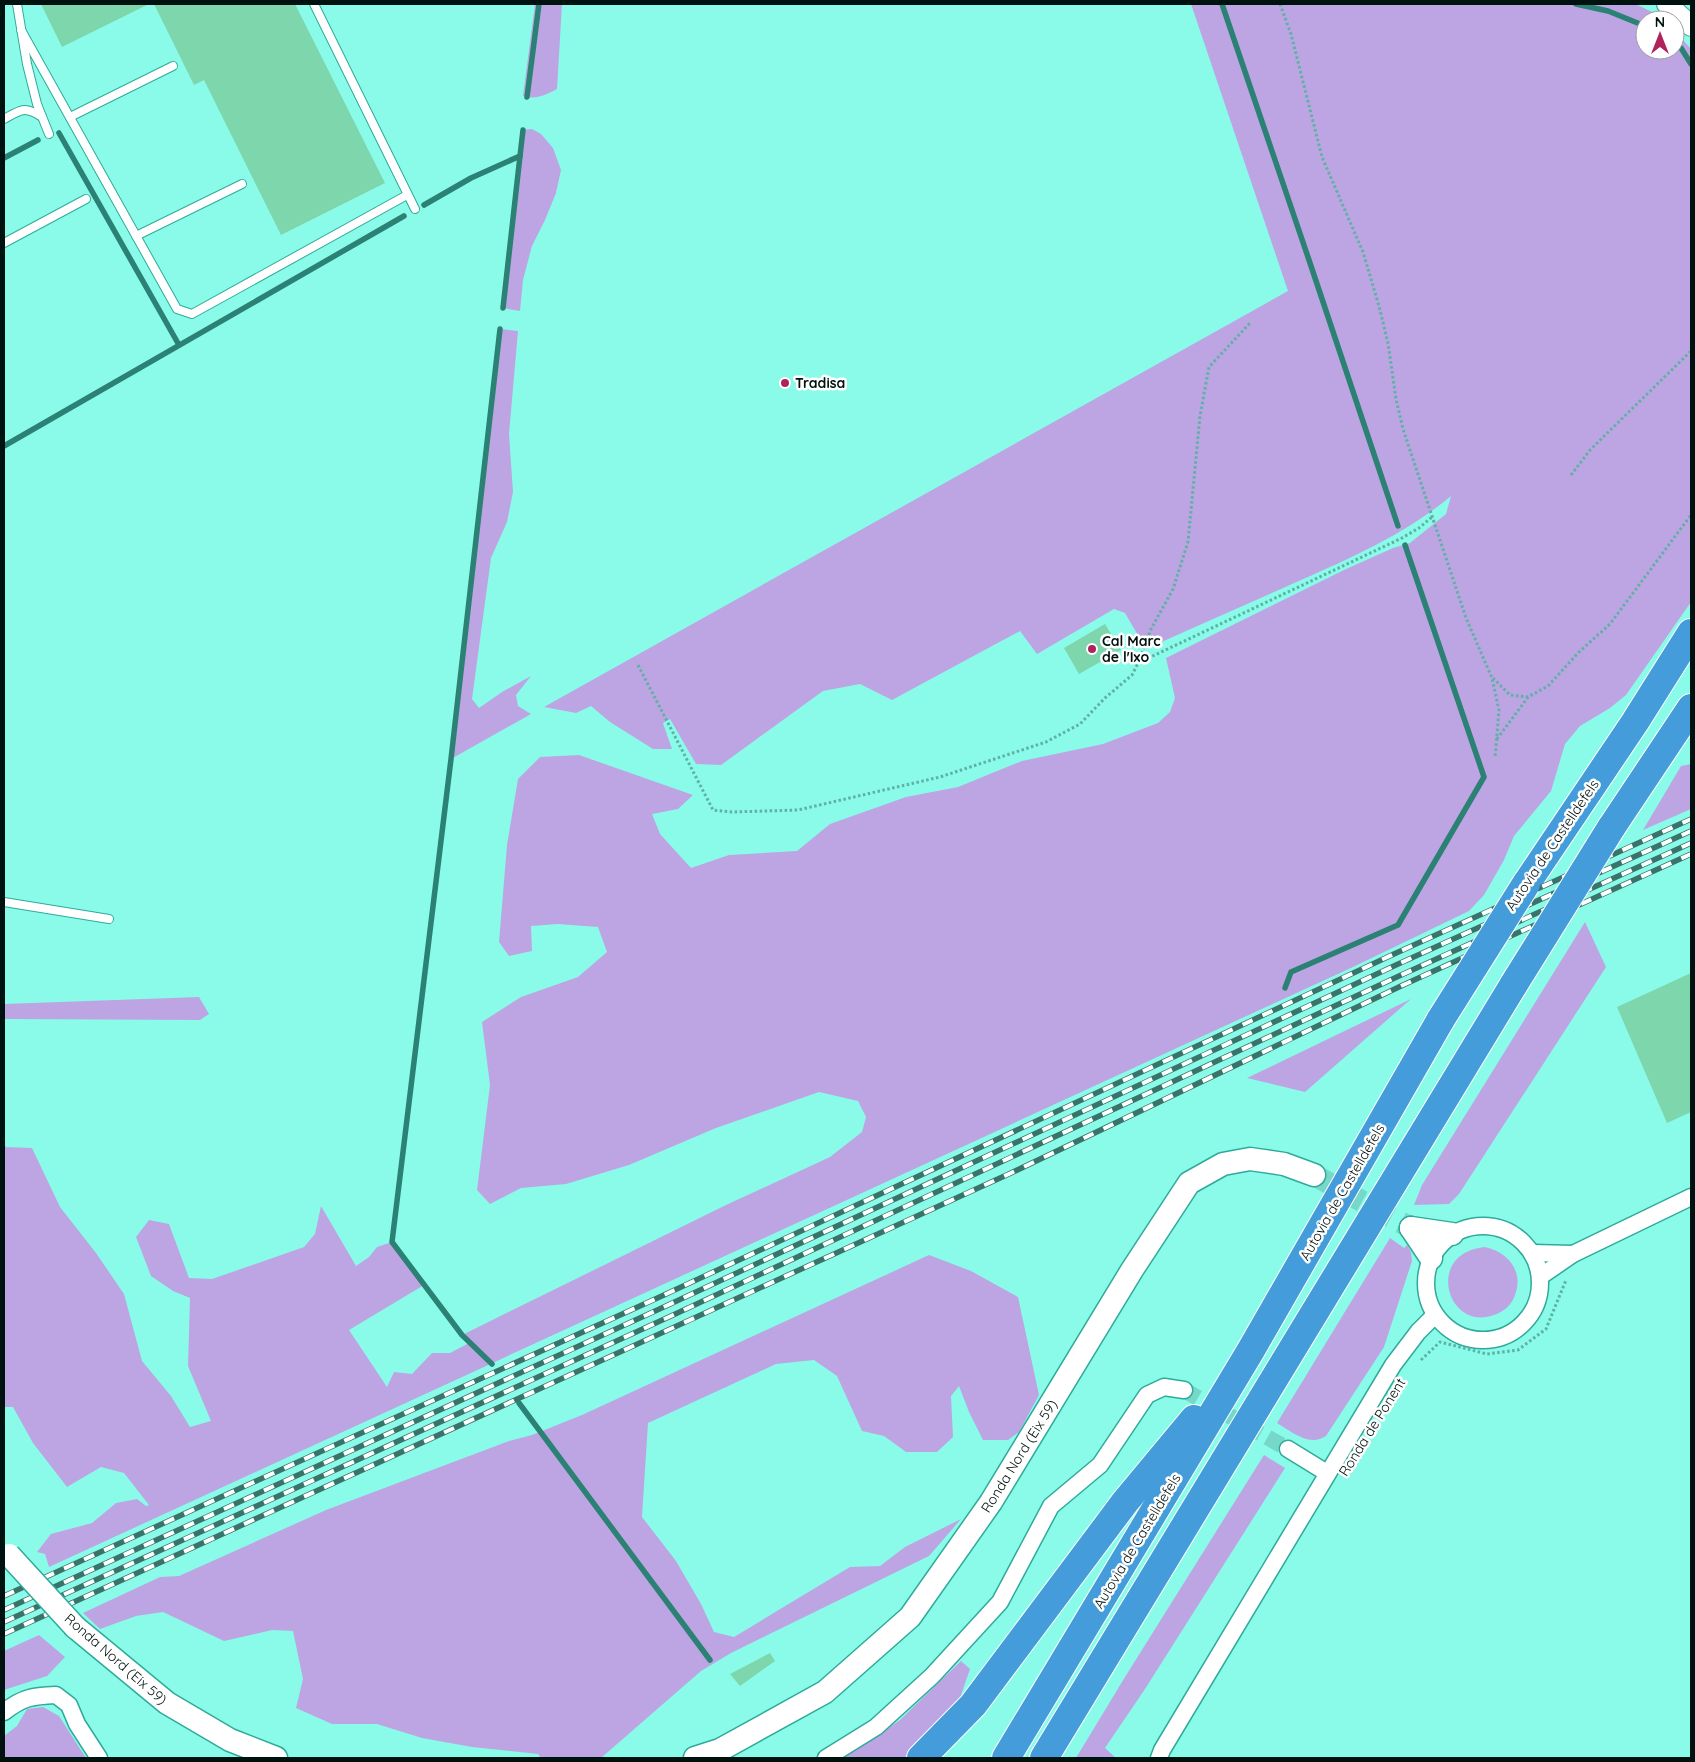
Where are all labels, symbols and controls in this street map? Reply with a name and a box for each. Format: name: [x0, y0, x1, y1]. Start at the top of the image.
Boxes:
north arrow: [1635, 10, 1685, 60]
text: N: [1655, 13, 1665, 31]
place label: Tradisa: [795, 374, 845, 392]
marker: Tradisa: [779, 377, 791, 389]
place label: Cal Marc de l'Ixo: [1102, 632, 1161, 666]
marker: Cal Marc de l'Ixo: [1086, 643, 1098, 655]
street label: Autovia de Castelldefels: [1501, 776, 1603, 914]
street label: Autovia de Castelldefels: [1296, 1121, 1388, 1263]
street label: Ronda de Ponent: [1335, 1374, 1410, 1479]
street label: Ronda Nord (Eix 59): [977, 1396, 1061, 1516]
street label: Autovia de Castelldefels: [1089, 1470, 1185, 1612]
street label: Ronda Nord (Eix 59): [61, 1610, 171, 1708]

